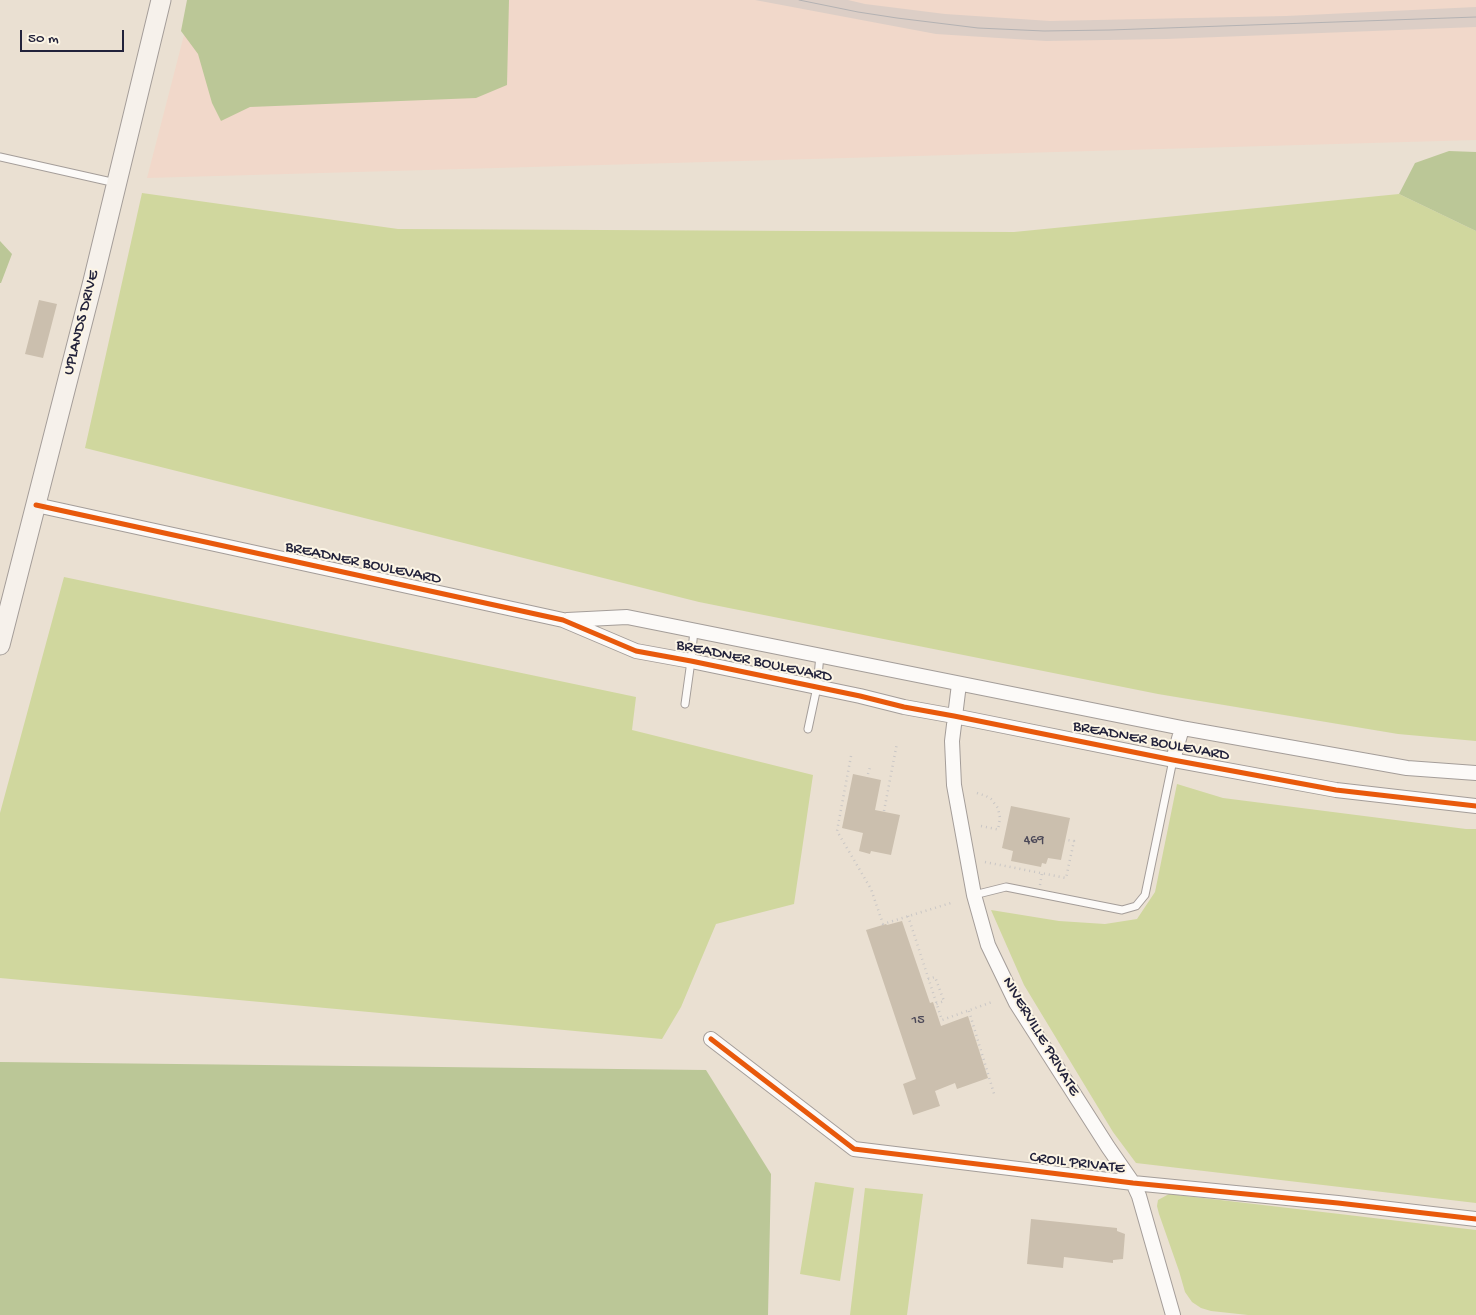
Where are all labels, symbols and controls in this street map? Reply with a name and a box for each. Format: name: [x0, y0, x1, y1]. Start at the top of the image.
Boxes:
scale bar: [22, 20, 126, 52]
text: 50 m: [28, 30, 59, 48]
street label: UPLANDS DRIVE: [60, 269, 104, 377]
street label: BREADNER BOULEVARD: [283, 538, 443, 590]
street label: BREADNER BOULEVARD: [674, 636, 834, 688]
street label: BREADNER BOULEVARD: [1071, 717, 1231, 767]
house number: 469: [1024, 833, 1044, 849]
street label: NIVERVILLE PRIVATE: [997, 974, 1083, 1100]
house number: 15: [911, 1013, 925, 1029]
street label: CROIL PRIVATE: [1028, 1149, 1126, 1179]

